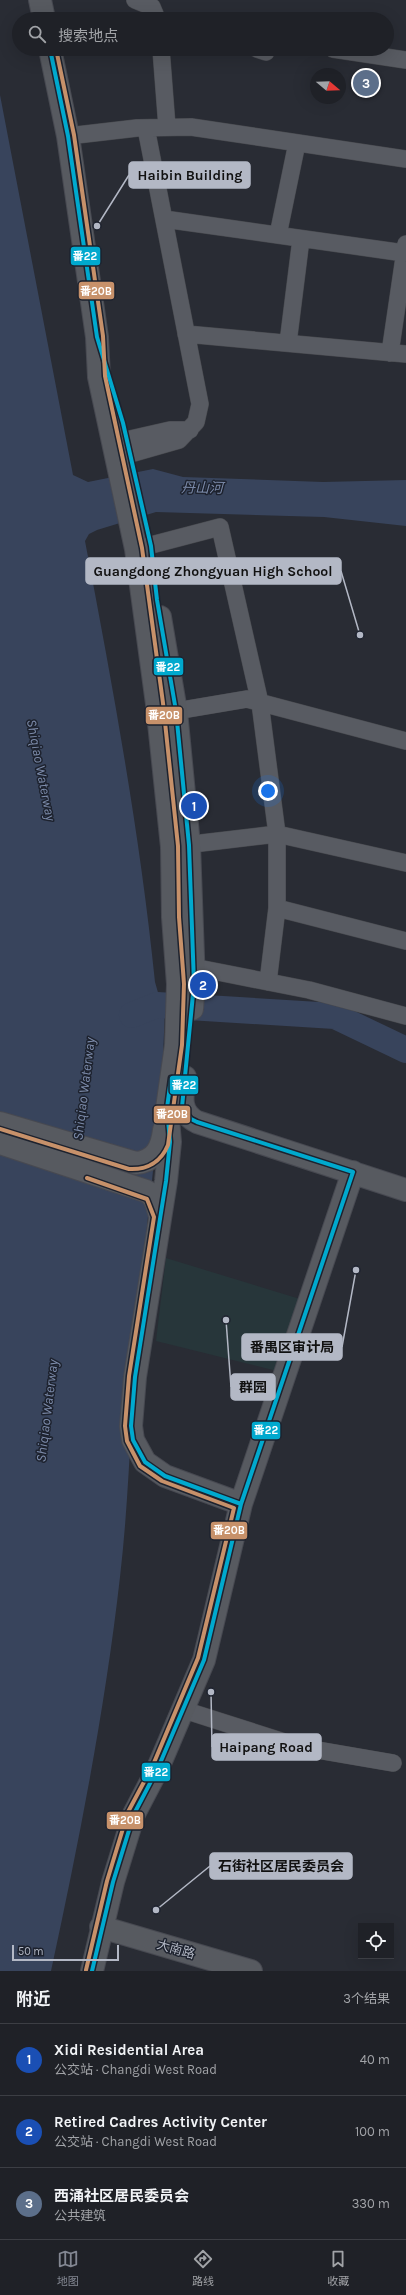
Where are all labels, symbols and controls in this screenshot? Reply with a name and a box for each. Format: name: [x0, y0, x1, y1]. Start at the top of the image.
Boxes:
search box: [12, 12, 394, 56]
icon: search: [26, 23, 48, 45]
text: 搜索地点: [58, 27, 118, 45]
north arrow: [310, 68, 346, 104]
pin: 3: [353, 68, 379, 98]
callout: Haibin Building: [129, 162, 250, 188]
text: Haibin Building: [138, 167, 242, 184]
line badge: 番22: [70, 246, 101, 266]
text: 番22: [73, 250, 97, 263]
line badge: 番20B: [78, 281, 115, 300]
text: 番20B: [80, 285, 112, 298]
water label: 丹山河: [181, 479, 226, 497]
callout: Guangdong Zhongyuan High School: [86, 558, 341, 584]
text: Guangdong Zhongyuan High School: [93, 563, 333, 580]
line badge: 番22: [153, 657, 184, 676]
text: 番22: [156, 661, 180, 674]
line badge: 番20B: [145, 706, 183, 725]
text: 番20B: [148, 709, 180, 722]
water label: Shiqiao Waterway: [23, 718, 59, 823]
your location: [258, 781, 278, 801]
pin: 1: [181, 791, 207, 821]
pin: 2: [190, 970, 216, 1000]
water label: Shiqiao Waterway: [69, 1036, 99, 1141]
line badge: 番22: [169, 1075, 199, 1095]
text: 番22: [172, 1079, 196, 1092]
line badge: 番20B: [153, 1105, 191, 1124]
text: 番20B: [156, 1108, 188, 1121]
callout: 番禺区审计局: [242, 1334, 342, 1360]
text: 番禺区审计局: [250, 1339, 334, 1356]
water label: Shiqiao Waterway: [32, 1358, 62, 1463]
callout: 群园: [231, 1374, 275, 1400]
text: 群园: [239, 1379, 267, 1396]
line badge: 番22: [251, 1421, 281, 1440]
text: 番22: [254, 1424, 278, 1437]
line badge: 番20B: [210, 1521, 248, 1540]
text: 番20B: [213, 1524, 245, 1537]
callout: Haipang Road: [212, 1734, 321, 1760]
text: Haipang Road: [219, 1739, 313, 1756]
line badge: 番22: [141, 1762, 171, 1782]
text: 番22: [144, 1766, 168, 1779]
line badge: 番20B: [106, 1811, 144, 1830]
text: 番20B: [109, 1814, 141, 1827]
callout: 石街社区居民委员会: [210, 1853, 352, 1879]
text: 石街社区居民委员会: [218, 1858, 344, 1875]
map controls: [358, 1923, 394, 1959]
button: locate: [358, 1923, 394, 1959]
street label: 大南路: [155, 1936, 197, 1962]
scale bar: [12, 1943, 119, 1962]
text: 50 m: [18, 1945, 44, 1958]
text: 附近: [16, 1989, 50, 2009]
text: 3个结果: [343, 1991, 390, 2006]
text: Xidi Residential Area: [54, 2041, 204, 2059]
text: 1: [27, 2052, 31, 2067]
text: 40 m: [360, 2052, 390, 2067]
text: 公交站 · Changdi West Road: [54, 2062, 217, 2077]
text: Retired Cadres Activity Center: [54, 2113, 267, 2131]
text: 2: [25, 2124, 33, 2139]
text: 100 m: [355, 2124, 390, 2139]
text: 公交站 · Changdi West Road: [54, 2134, 217, 2149]
text: 西涌社区居民委员会: [54, 2187, 189, 2205]
text: 3: [25, 2196, 33, 2211]
text: 330 m: [352, 2196, 390, 2211]
text: 公共建筑: [54, 2208, 106, 2223]
tab: 地图: [57, 2248, 79, 2288]
tab: 路线: [192, 2248, 214, 2288]
tab: 收藏: [327, 2248, 349, 2288]

